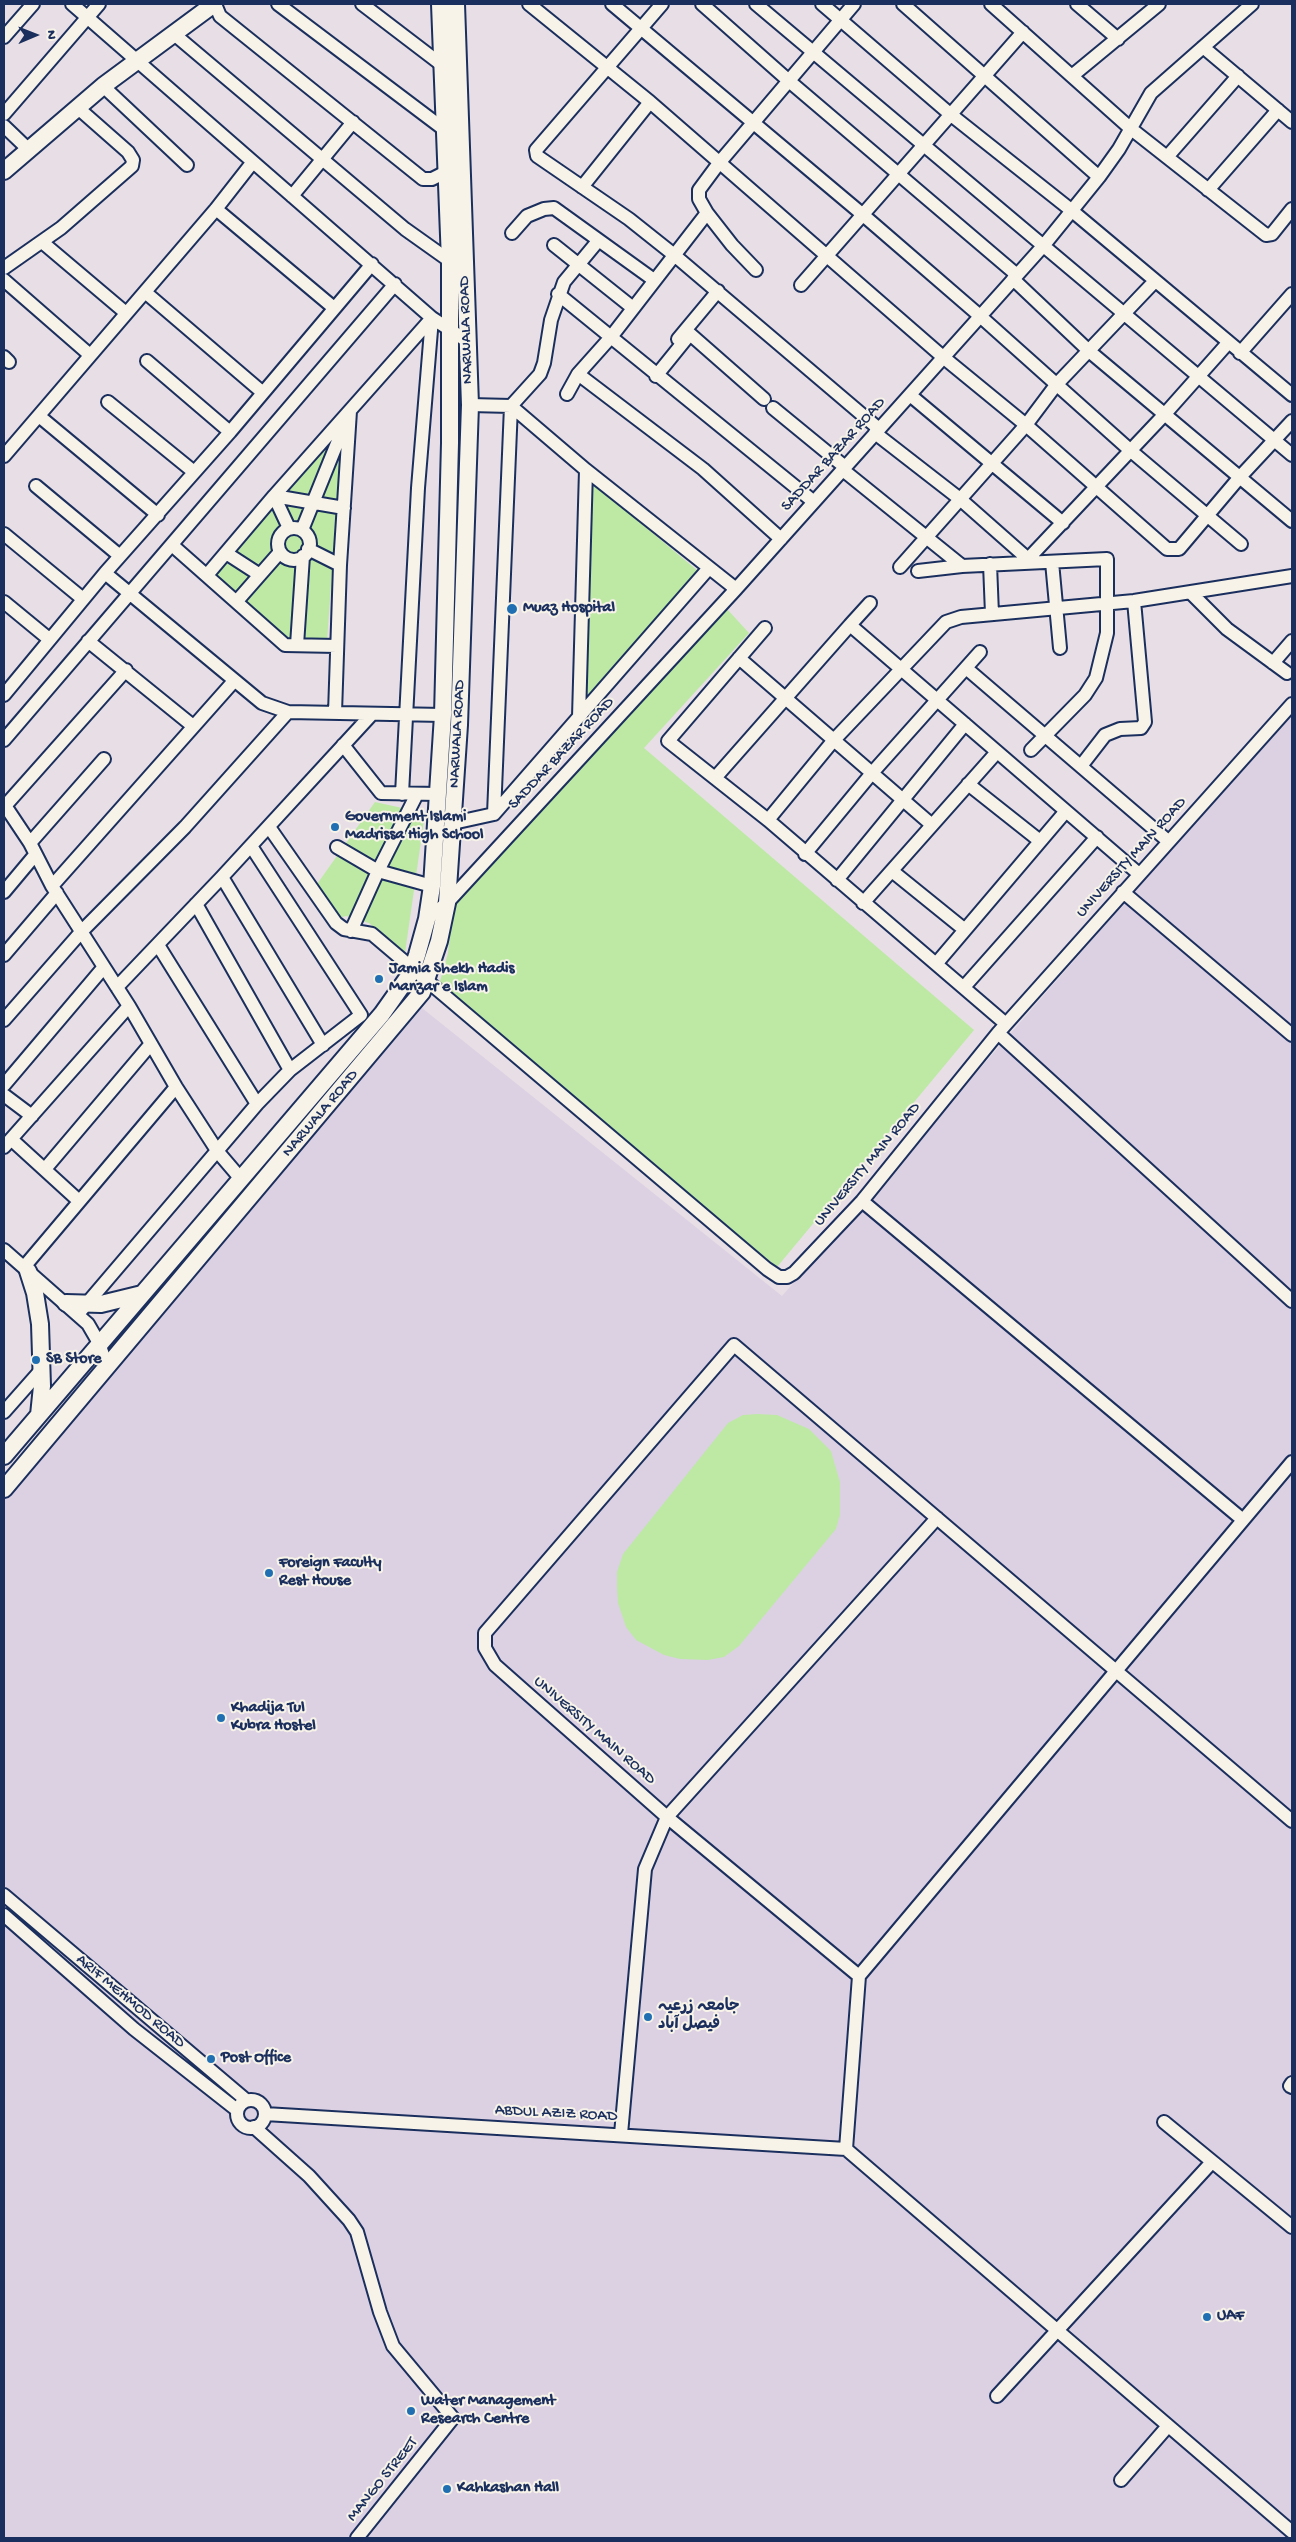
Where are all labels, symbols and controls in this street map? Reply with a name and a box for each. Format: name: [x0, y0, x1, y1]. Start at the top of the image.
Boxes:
north arrow: [10, 10, 60, 60]
text: N: [42, 30, 59, 39]
street label: NARWALA ROAD: [456, 276, 478, 384]
street label: SADDAR BAZAR ROAD: [778, 394, 890, 516]
place label: Muaz Hospital: [523, 599, 615, 619]
marker: Muaz Hospital: [505, 602, 519, 616]
street label: NARWALA ROAD: [446, 679, 470, 789]
street label: SADDAR BAZAR ROAD: [505, 694, 619, 814]
street label: UNIVERSITY MAIN ROAD: [1073, 794, 1191, 922]
place label: Government Islami Madrissa High School: [345, 808, 484, 846]
marker: Government Islami Madrissa High School: [329, 821, 341, 833]
place label: Jamia Shekh Hadis Manzar e Islam: [389, 960, 514, 998]
marker: Jamia Shekh Hadis Manzar e Islam: [373, 973, 385, 985]
street label: NARWALA ROAD: [279, 1066, 363, 1162]
street label: UNIVERSITY MAIN ROAD: [811, 1099, 925, 1231]
place label: SB Store: [46, 1350, 102, 1370]
marker: SB Store: [30, 1354, 42, 1366]
place label: Foreign Faculty Rest House: [279, 1554, 381, 1592]
marker: Foreign Faculty Rest House: [263, 1567, 275, 1579]
street label: UNIVERSITY MAIN ROAD: [529, 1673, 659, 1789]
place label: Khadija Tul Kubra Hostel: [231, 1699, 316, 1737]
marker: Khadija Tul Kubra Hostel: [215, 1712, 227, 1724]
street label: ARIF MEHMOD ROAD: [71, 1951, 189, 2053]
place label: جامعہ زرعیہ فیصل آباد: [658, 1998, 740, 2036]
marker: جامعہ زرعیہ فیصل آباد: [642, 2011, 654, 2023]
place label: Post Office: [221, 2049, 291, 2069]
marker: Post Office: [205, 2053, 217, 2065]
street label: ABDUL AZIZ ROAD: [494, 2101, 618, 2127]
place label: UAF: [1217, 2307, 1244, 2327]
marker: UAF: [1201, 2311, 1213, 2323]
place label: Water Management Research Centre: [421, 2392, 555, 2430]
marker: Water Management Research Centre: [405, 2405, 417, 2417]
street label: MANGO STREET: [343, 2434, 423, 2526]
place label: Kahkashan Hall: [457, 2479, 559, 2499]
marker: Kahkashan Hall: [441, 2483, 453, 2495]

